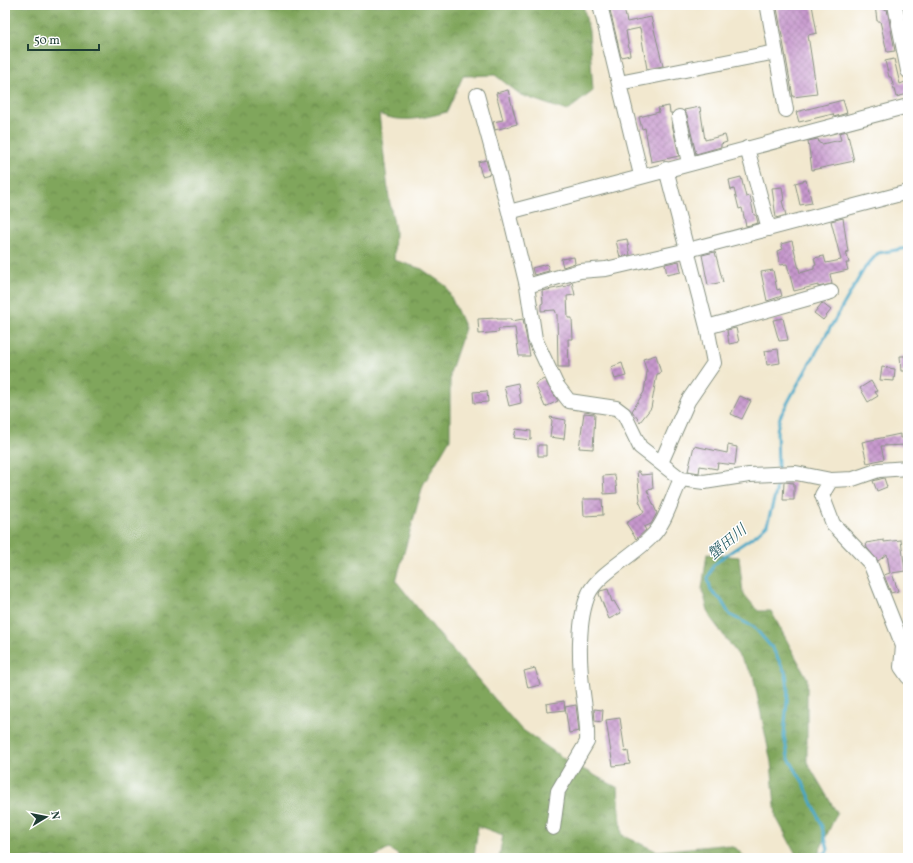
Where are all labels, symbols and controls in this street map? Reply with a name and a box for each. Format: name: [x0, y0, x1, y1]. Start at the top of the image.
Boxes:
scale bar: [28, 26, 99, 52]
text: 50 m: [34, 33, 60, 49]
water label: 蟹田川: [704, 519, 753, 566]
north arrow: [26, 797, 66, 837]
text: N: [46, 810, 62, 821]

